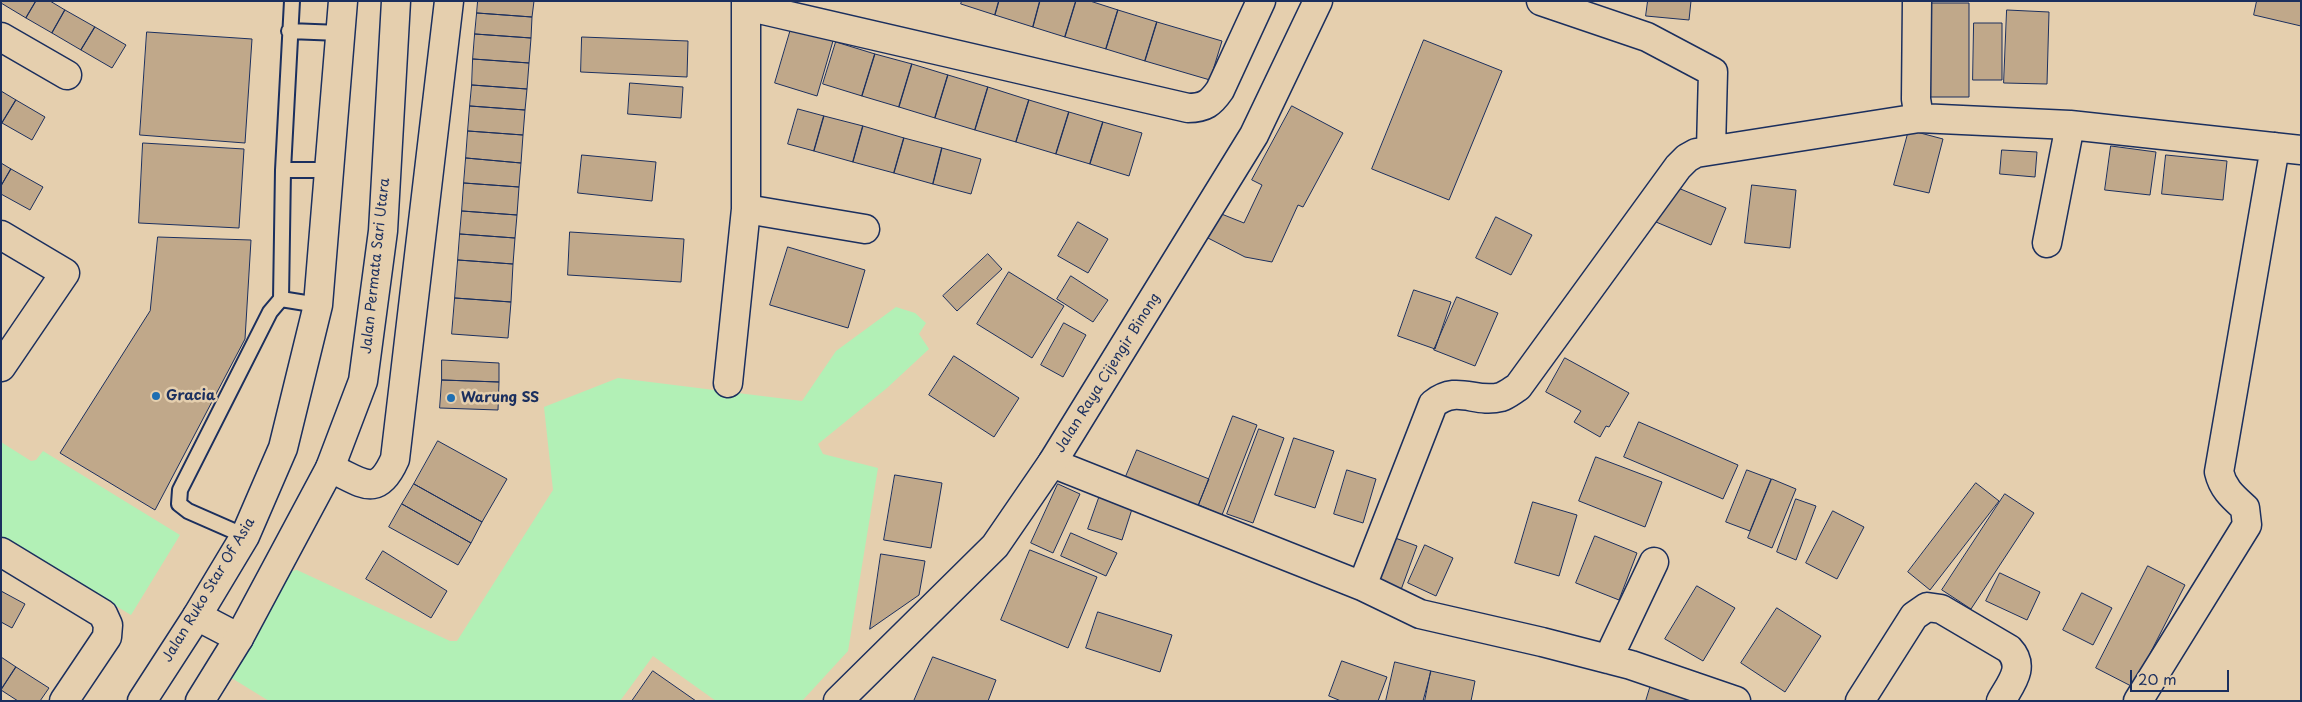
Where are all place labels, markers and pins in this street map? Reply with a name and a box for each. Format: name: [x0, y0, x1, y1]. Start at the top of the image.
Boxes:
place label: Gracia: [166, 388, 215, 404]
marker: Gracia: [150, 390, 162, 402]
place label: Warung SS: [461, 390, 539, 406]
marker: Warung SS: [445, 392, 457, 404]

